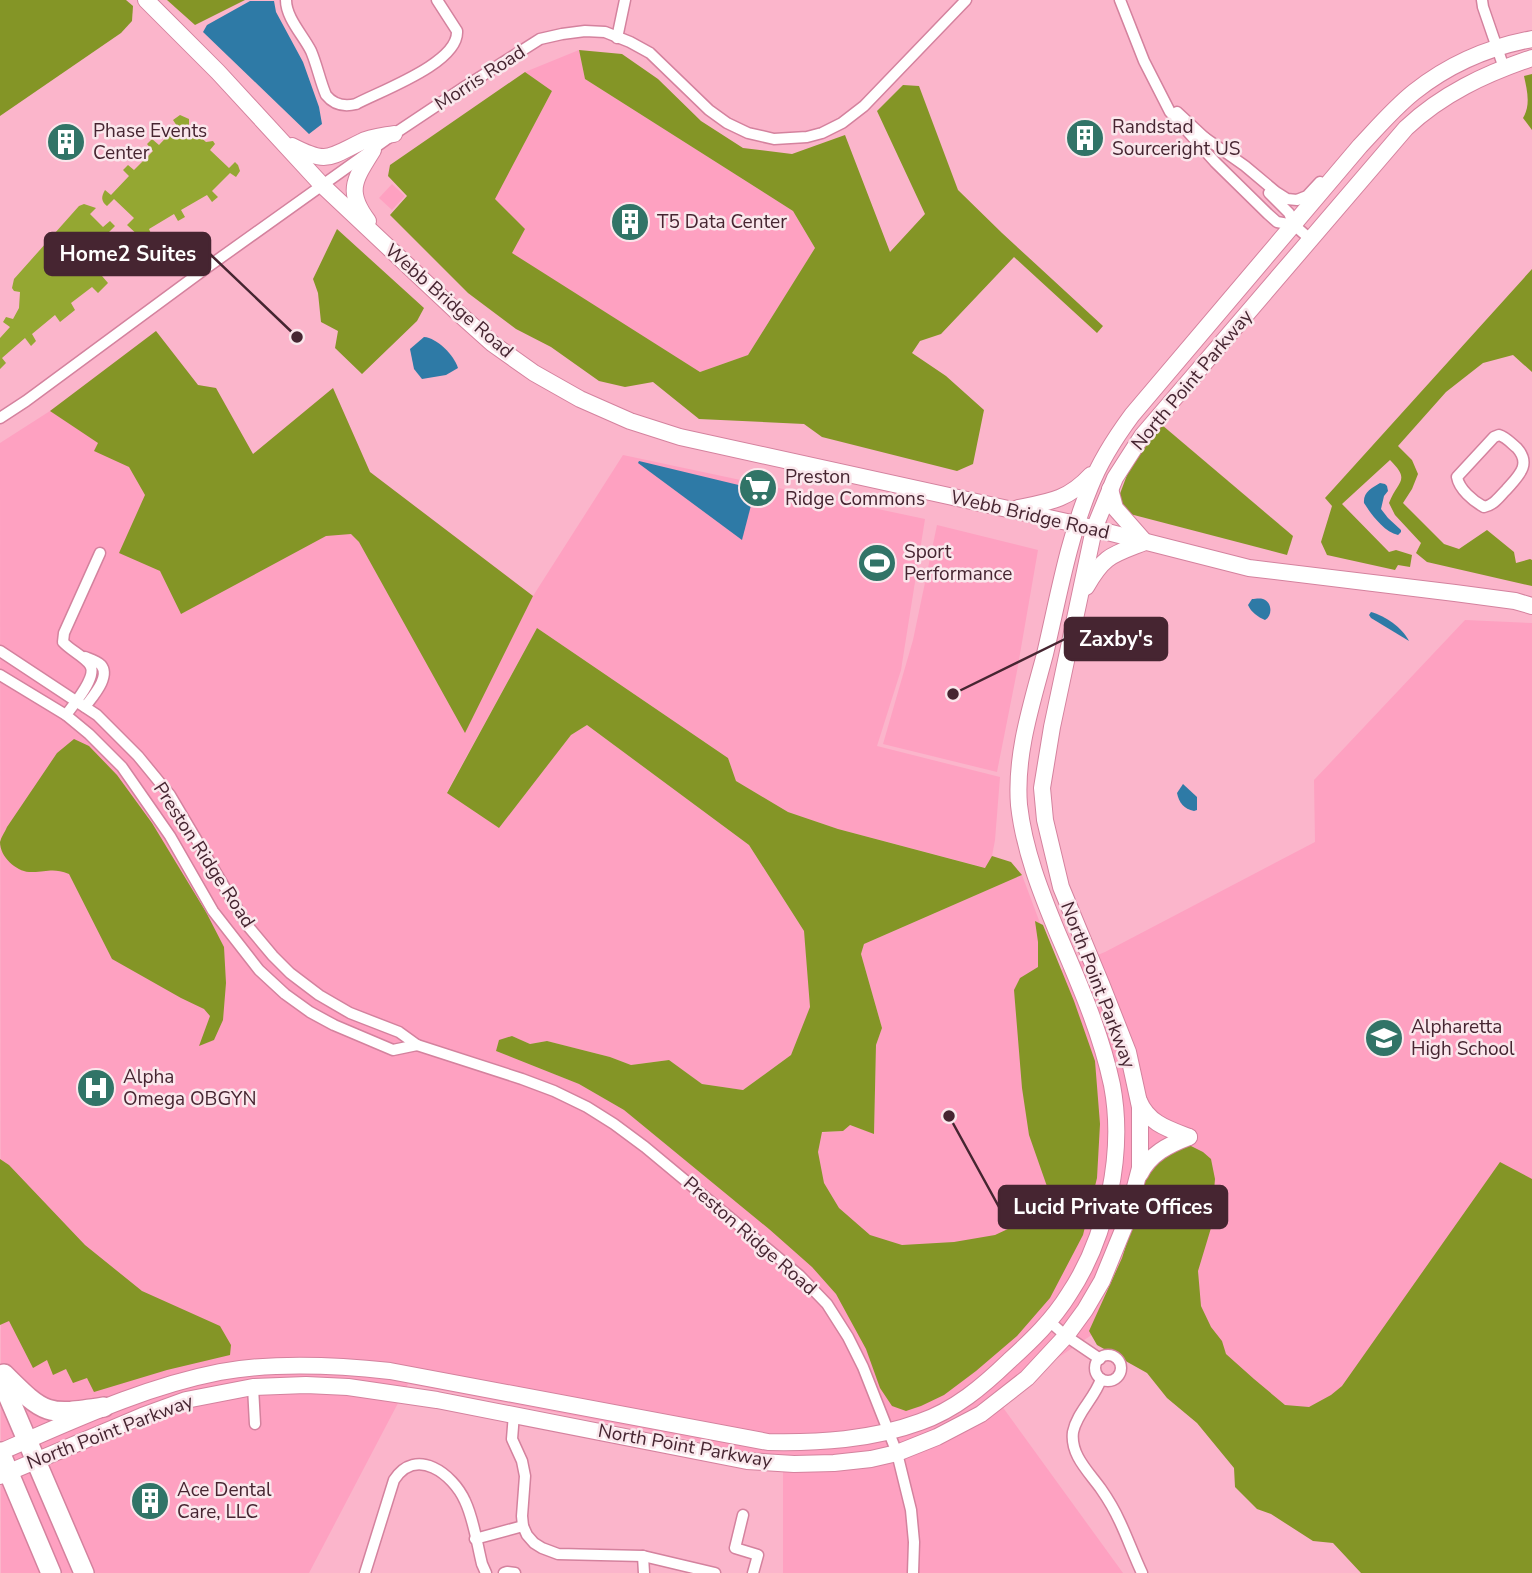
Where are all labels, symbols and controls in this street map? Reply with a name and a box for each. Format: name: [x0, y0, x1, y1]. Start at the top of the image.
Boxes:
street label: Morris Road: [430, 39, 530, 117]
place label: Randstad Sourceright US: [1112, 114, 1241, 162]
building icon: Randstad Sourceright US: [1064, 117, 1106, 159]
place label: Phase Events Center: [93, 118, 207, 166]
building icon: Phase Events Center: [45, 121, 87, 163]
building icon: T5 Data Center: [609, 201, 651, 243]
place label: T5 Data Center: [657, 209, 787, 235]
callout: Home2 Suites: [45, 233, 210, 275]
street label: Webb Bridge Road: [379, 238, 519, 364]
text: Home2 Suites: [60, 240, 196, 268]
street label: North Point Parkway: [1125, 304, 1259, 456]
place label: Preston Ridge Commons: [785, 464, 925, 512]
supermarket icon: Preston Ridge Commons: [737, 467, 779, 509]
street label: Webb Bridge Road: [948, 484, 1112, 546]
place label: Sport Performance: [904, 539, 1012, 587]
sports icon: Sport Performance: [856, 542, 898, 584]
callout: Zaxby's: [1065, 618, 1167, 660]
text: Zaxby's: [1079, 625, 1153, 653]
street label: Preston Ridge Road: [147, 777, 261, 933]
street label: North Point Parkway: [1054, 898, 1142, 1072]
place label: Alpharetta High School: [1411, 1014, 1515, 1062]
school or university icon: Alpharetta High School: [1363, 1017, 1405, 1059]
place label: Alpha Omega OBGYN: [123, 1064, 257, 1112]
hospital icon: Alpha Omega OBGYN: [75, 1067, 117, 1109]
street label: Preston Ridge Road: [678, 1171, 822, 1301]
callout: Lucid Private Offices: [999, 1186, 1227, 1228]
text: Lucid Private Offices: [1013, 1193, 1213, 1221]
street label: North Point Parkway: [23, 1388, 197, 1476]
street label: North Point Parkway: [596, 1418, 774, 1474]
place label: Ace Dental Care, LLC: [177, 1477, 272, 1525]
building icon: Ace Dental Care, LLC: [129, 1480, 171, 1522]

